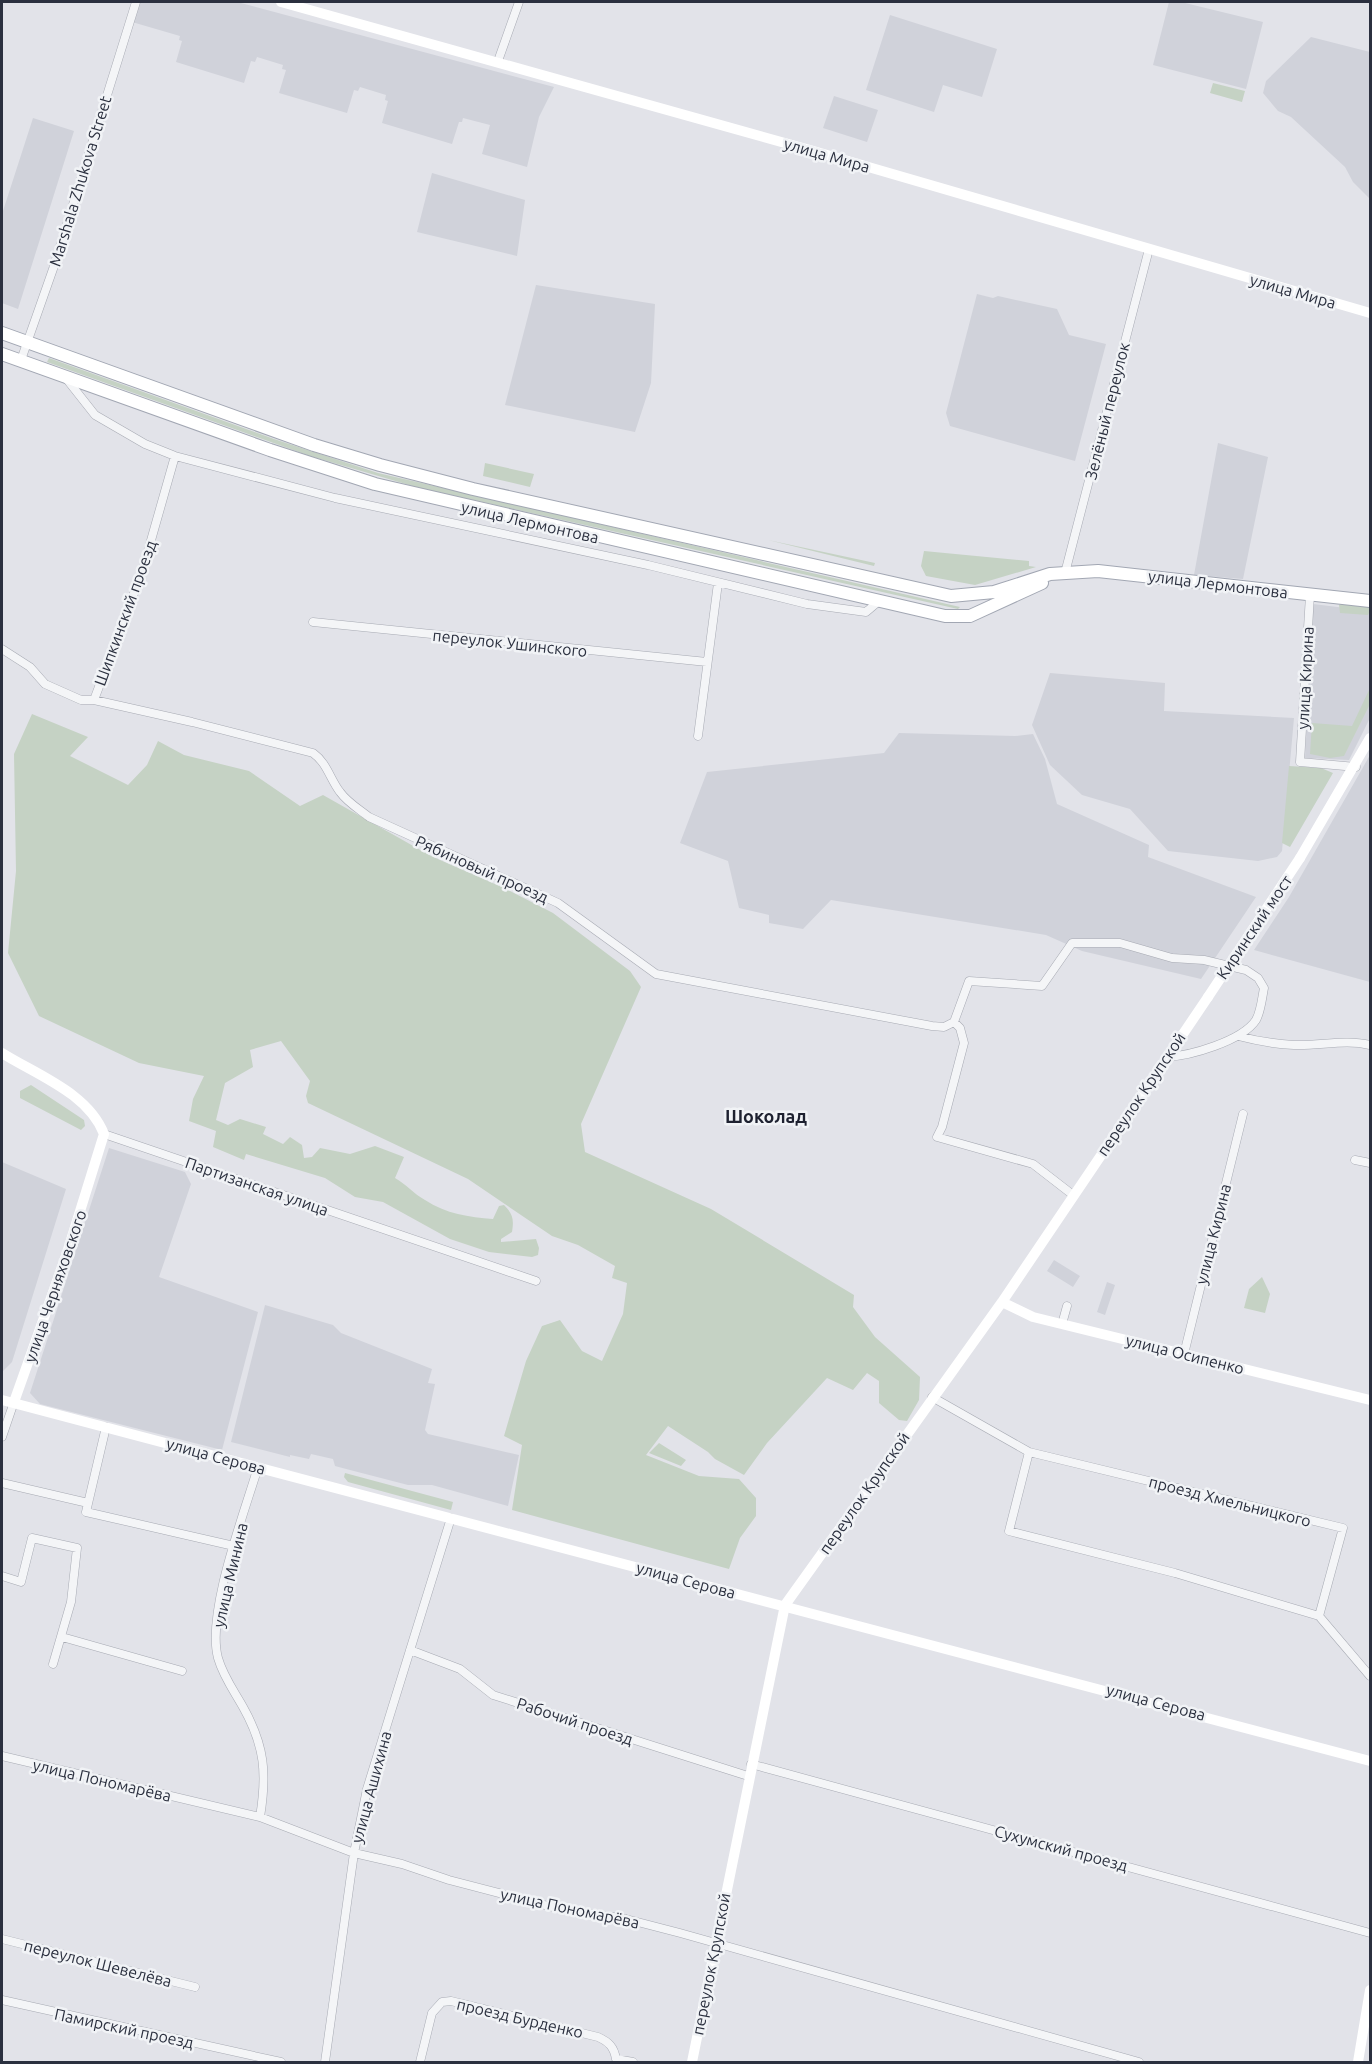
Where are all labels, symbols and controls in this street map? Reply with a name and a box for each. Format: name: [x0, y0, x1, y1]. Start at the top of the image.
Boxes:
street label: Marshala Zhukova Street: [45, 93, 115, 268]
street label: улица Мира: [782, 134, 872, 176]
street label: улица Мира: [1248, 270, 1338, 312]
street label: Зелёный переулок: [1081, 340, 1133, 482]
street label: улица Лермонтова: [459, 497, 601, 547]
street label: Шипкинский проезд: [90, 538, 160, 688]
street label: улица Лермонтова: [1147, 567, 1289, 601]
street label: переулок Ушинского: [432, 626, 588, 660]
street label: улица Кирина: [1293, 626, 1317, 730]
street label: Рябиновый проезд: [413, 832, 551, 906]
street label: Киринский мост: [1213, 872, 1295, 982]
street label: переулок Крупской: [1093, 1029, 1189, 1159]
district label: Шоколад: [725, 1106, 807, 1126]
street label: Партизанская улица: [183, 1153, 331, 1219]
street label: улица Кирина: [1192, 1182, 1234, 1286]
street label: улица Черняховского: [20, 1207, 90, 1365]
street label: улица Осипенко: [1124, 1331, 1246, 1377]
street label: переулок Крупской: [815, 1429, 913, 1557]
street label: улица Серова: [164, 1434, 268, 1478]
street label: проезд Хмельницкого: [1147, 1472, 1313, 1530]
street label: улица Минина: [209, 1521, 251, 1629]
street label: улица Серова: [634, 1558, 738, 1602]
street label: улица Серова: [1104, 1680, 1208, 1724]
street label: Рабочий проезд: [515, 1694, 635, 1748]
street label: улица Ашихина: [347, 1729, 395, 1845]
street label: улица Пономарёва: [31, 1755, 173, 1805]
street label: Сухумский проезд: [992, 1822, 1130, 1874]
street label: улица Пономарёва: [499, 1884, 641, 1932]
street label: переулок Крупской: [688, 1891, 734, 2037]
street label: переулок Шевелёва: [22, 1936, 174, 1990]
street label: проезд Бурденко: [455, 1995, 585, 2041]
street label: Памирский проезд: [53, 2004, 195, 2052]

